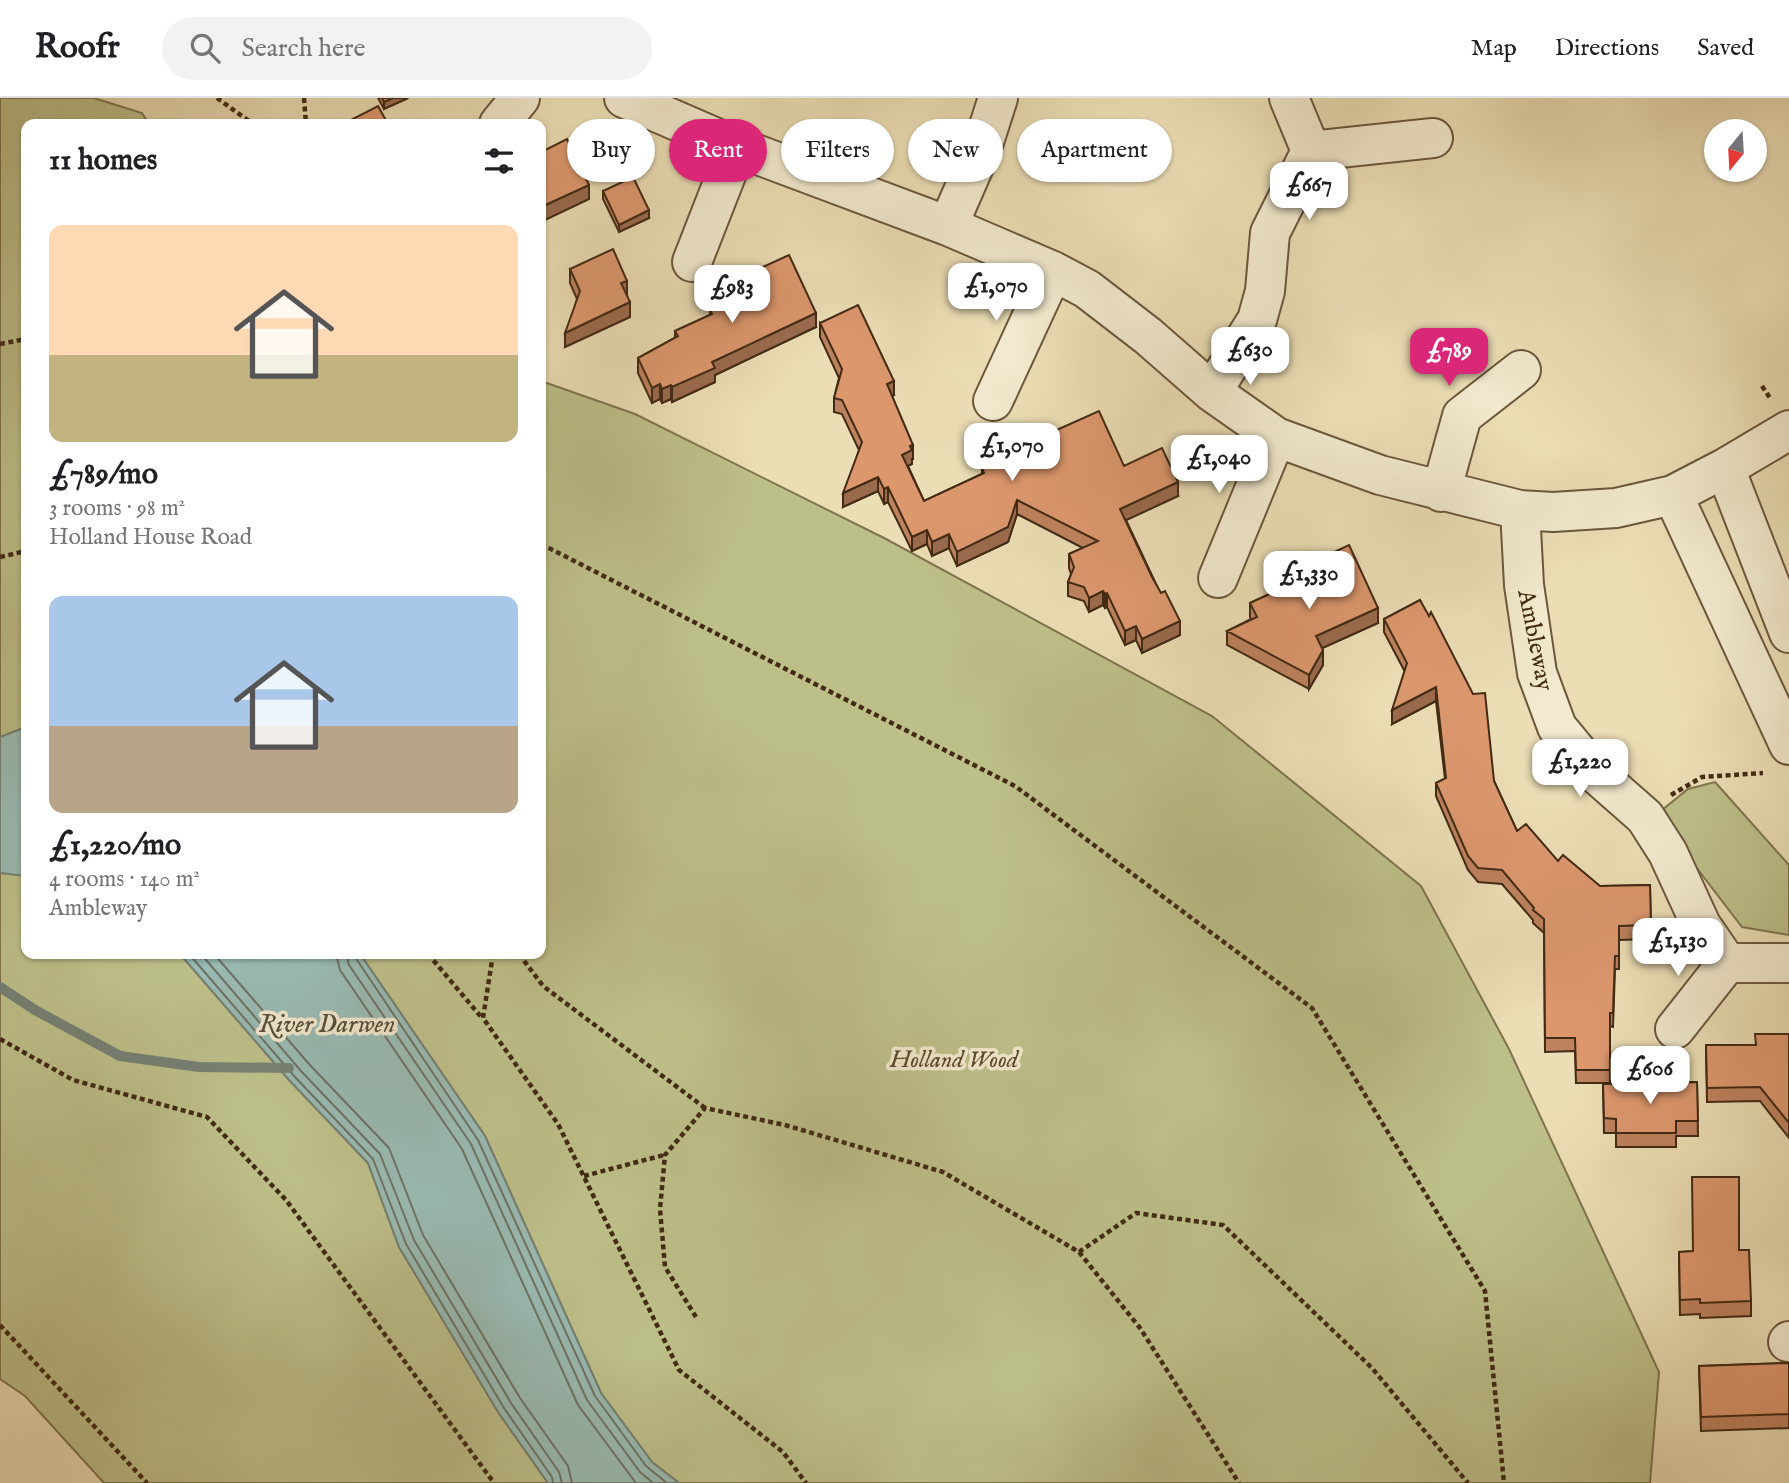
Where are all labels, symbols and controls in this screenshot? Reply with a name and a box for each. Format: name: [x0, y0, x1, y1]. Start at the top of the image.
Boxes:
search box: [162, 17, 652, 80]
text: Roofr: [35, 27, 120, 69]
icon: search: [186, 29, 224, 67]
text: Search here: [242, 32, 365, 65]
text: Map: [1471, 33, 1517, 64]
text: Directions: [1555, 33, 1659, 64]
text: Saved: [1697, 33, 1754, 64]
chip: Buy: [567, 119, 655, 182]
chip: Rent: [669, 119, 767, 182]
chip: Filters: [781, 119, 894, 182]
chip: New: [908, 119, 1003, 182]
chip: Apartment: [1017, 119, 1172, 182]
north arrow: [1704, 119, 1768, 182]
map controls: [1704, 119, 1767, 182]
text: 11 homes: [49, 142, 157, 180]
icon: filters: [480, 142, 518, 180]
pin: £667: [1268, 162, 1350, 222]
text: £667: [1286, 170, 1332, 199]
pin: £1,070: [939, 264, 1053, 323]
pin: £983: [691, 266, 773, 325]
icon: home: [221, 271, 347, 397]
text: £1,070: [964, 271, 1028, 300]
text: £983: [710, 273, 754, 302]
pin: £630: [1209, 328, 1291, 387]
pin: £789: [1408, 328, 1490, 388]
text: £630: [1227, 335, 1273, 364]
text: £789: [1426, 336, 1472, 365]
pin: £1,070: [955, 424, 1069, 483]
text: £1,070: [980, 431, 1044, 460]
pin: £1,040: [1162, 436, 1276, 495]
text: £1,040: [1187, 443, 1251, 472]
text: £789/mo: [49, 456, 158, 494]
text: 3 rooms · 98 m²: [49, 494, 185, 523]
text: Holland House Road: [49, 523, 252, 552]
pin: £1,330: [1252, 552, 1366, 611]
text: £1,330: [1279, 559, 1339, 588]
street label: Ambleway: [1509, 586, 1560, 694]
icon: home: [221, 642, 347, 768]
pin: £1,220: [1523, 740, 1637, 799]
text: £1,220: [1548, 747, 1612, 776]
text: £1,220/mo: [49, 827, 181, 865]
text: 4 rooms · 140 m²: [49, 865, 200, 894]
text: Ambleway: [49, 894, 147, 923]
pin: £1,130: [1621, 918, 1735, 978]
text: £1,130: [1648, 926, 1708, 955]
water label: River Darwen: [259, 1008, 395, 1041]
park label: Holland Wood: [889, 1045, 1020, 1076]
pin: £606: [1609, 1046, 1691, 1106]
text: £606: [1627, 1054, 1673, 1083]

